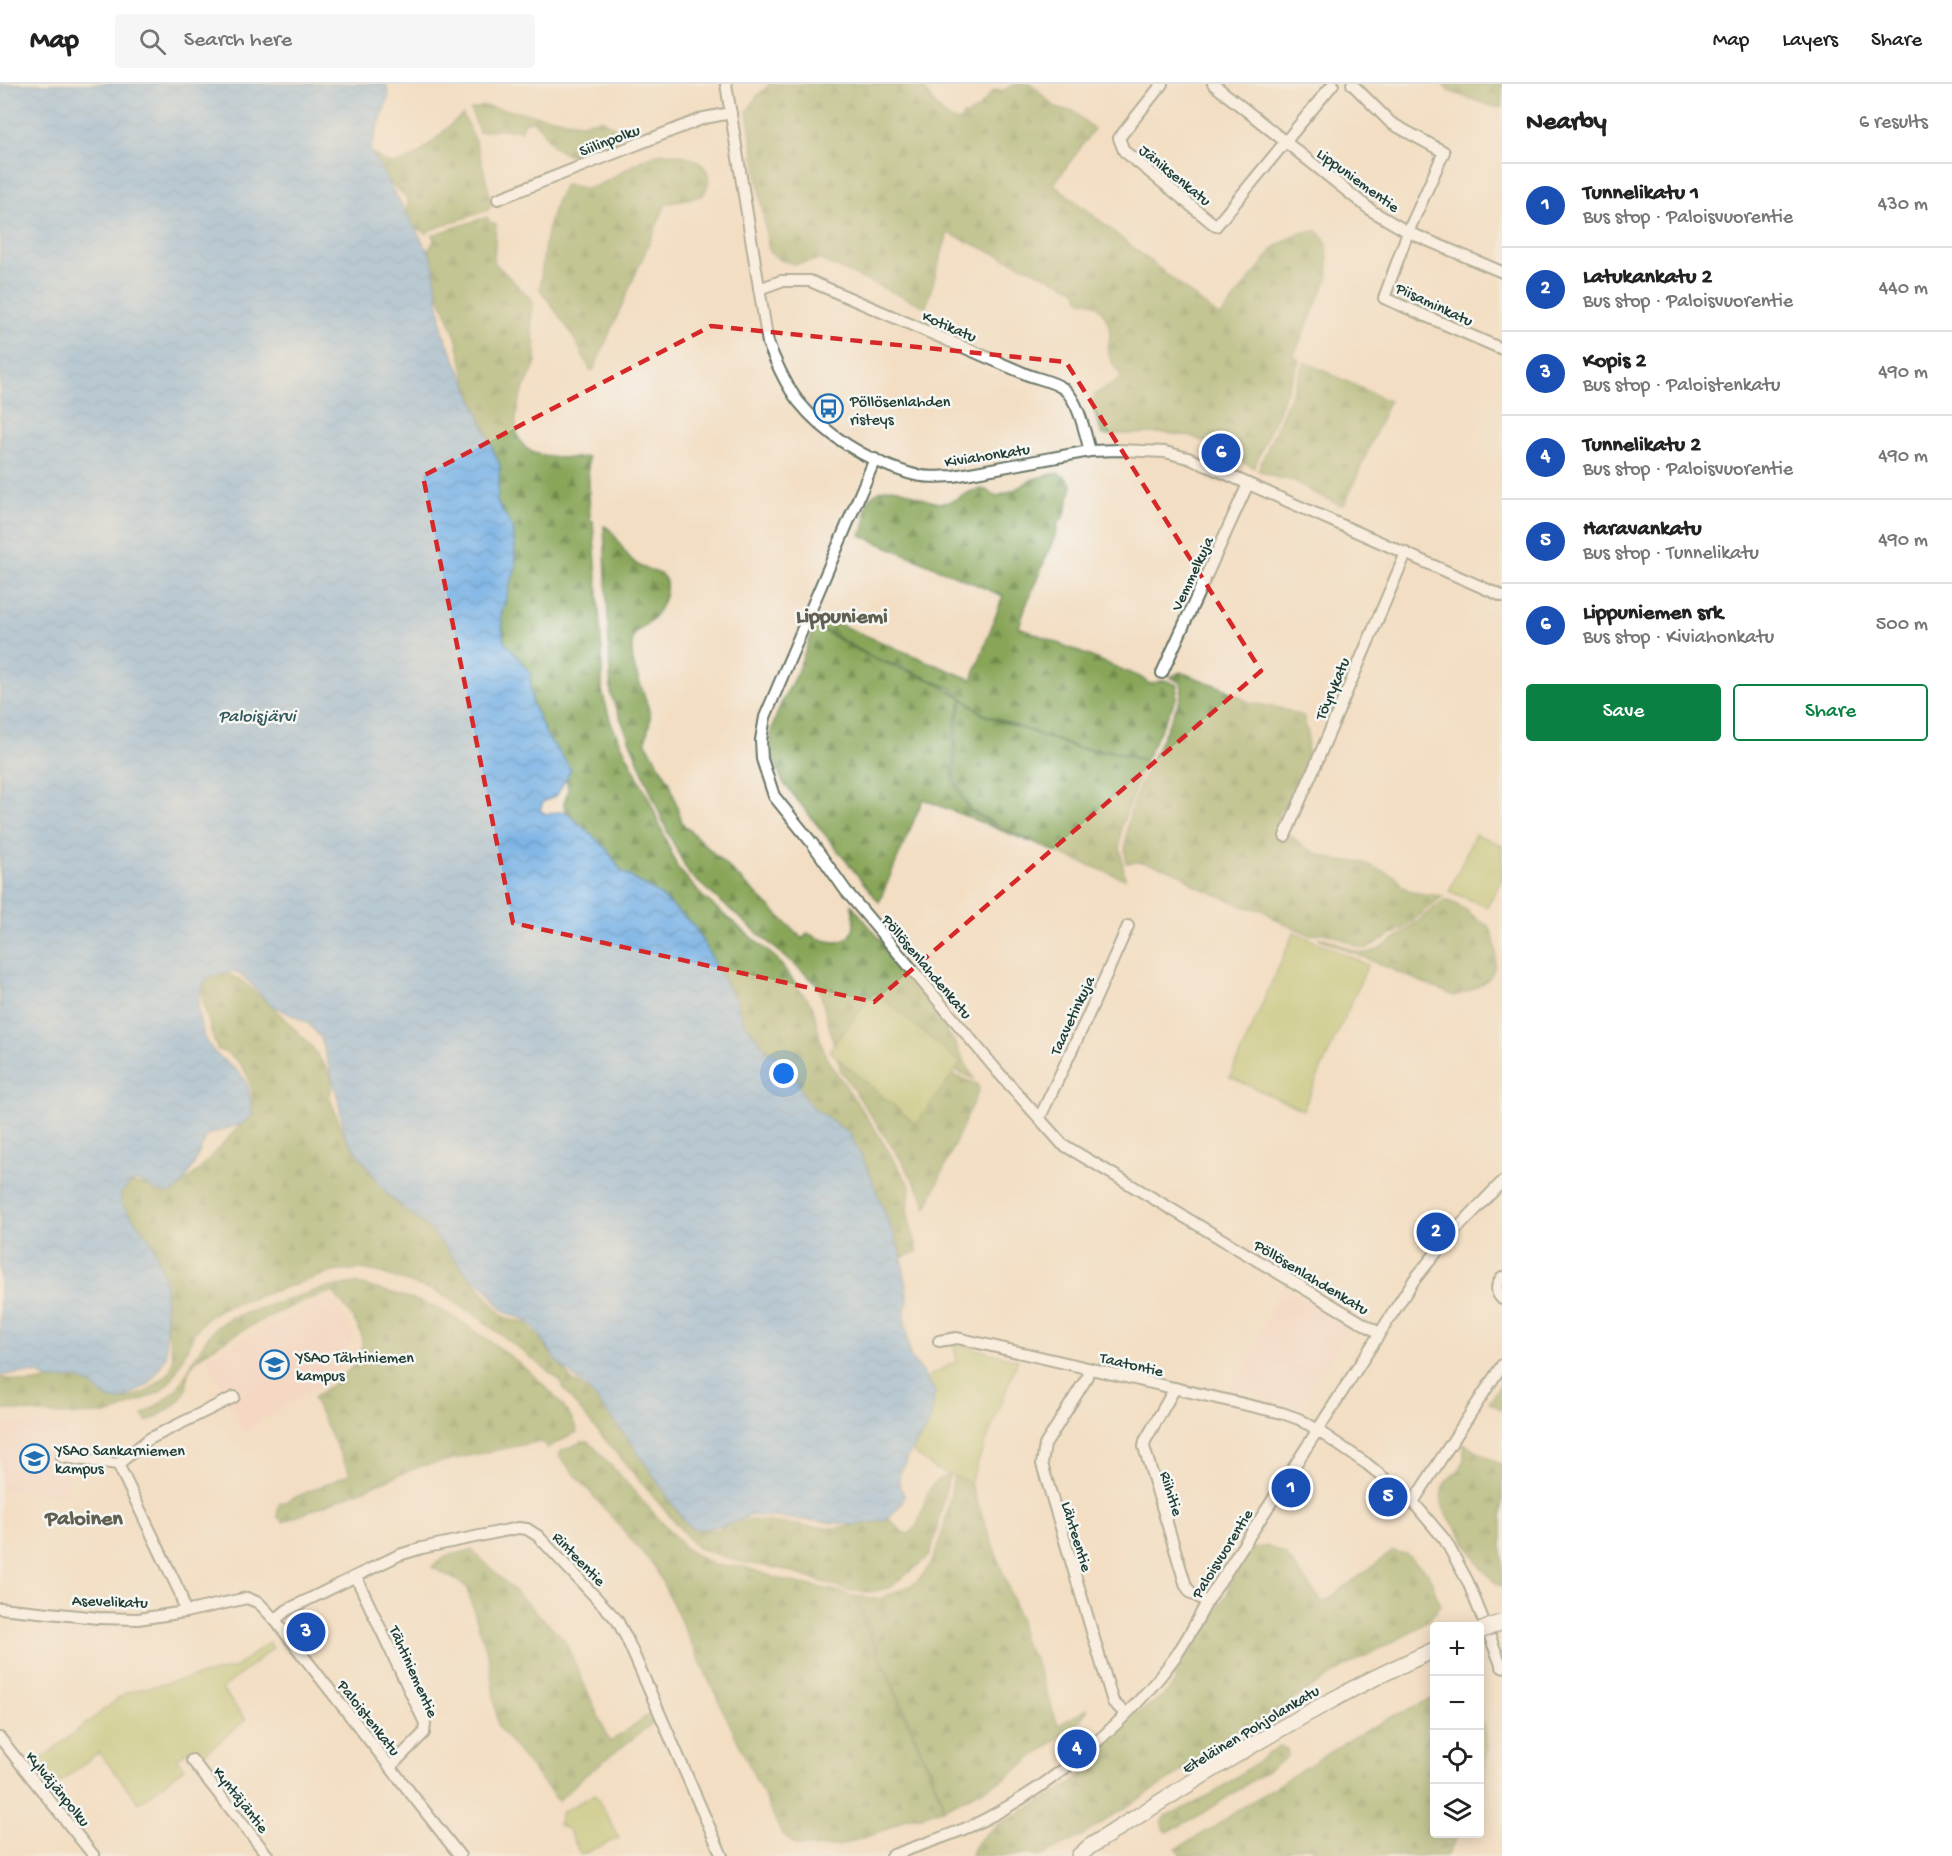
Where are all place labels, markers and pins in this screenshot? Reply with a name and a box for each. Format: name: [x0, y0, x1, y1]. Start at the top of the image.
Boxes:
bus stop icon: Pöllösenlahden risteys: [813, 393, 845, 425]
place label: Pöllösenlahden risteys: [849, 394, 951, 431]
pin: 6: [1202, 430, 1240, 476]
pin: 2: [1416, 1210, 1456, 1254]
school or university icon: YSAO Tähtiniemen kampus: [259, 1349, 291, 1381]
place label: YSAO Tähtiniemen kampus: [294, 1350, 414, 1387]
school or university icon: YSAO Sankarniemen kampus: [18, 1442, 50, 1474]
place label: YSAO Sankarniemen kampus: [53, 1443, 185, 1480]
pin: 1: [1272, 1466, 1310, 1510]
pin: 5: [1368, 1474, 1408, 1520]
pin: 3: [286, 1610, 326, 1654]
pin: 4: [1058, 1726, 1096, 1772]

